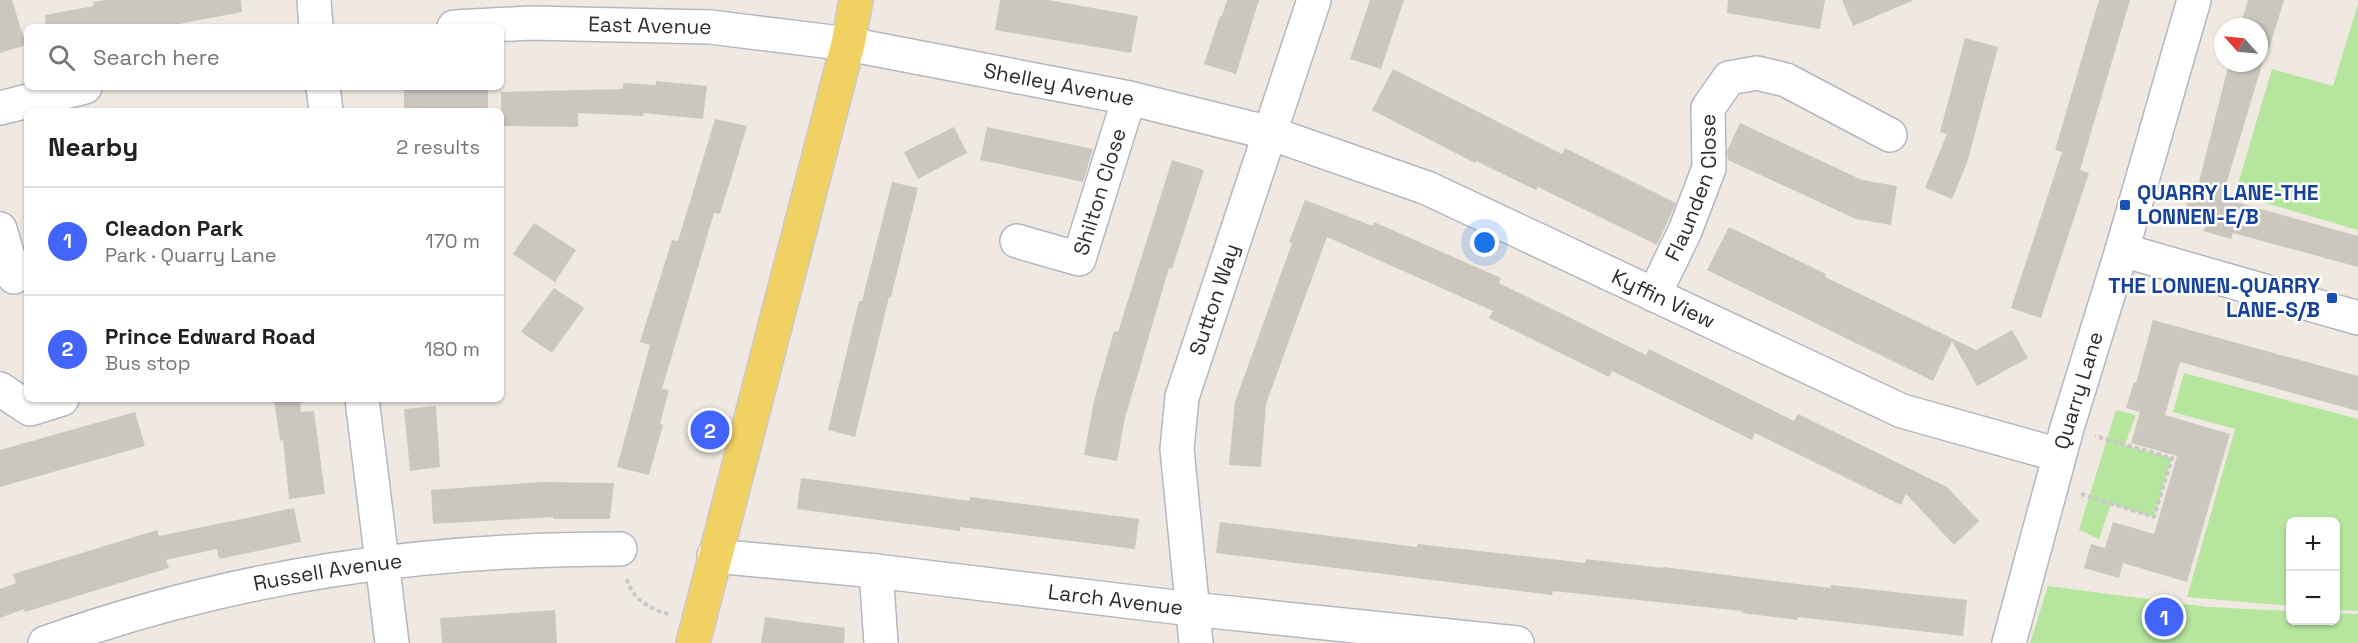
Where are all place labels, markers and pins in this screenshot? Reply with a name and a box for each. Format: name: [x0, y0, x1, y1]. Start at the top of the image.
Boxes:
place label: QUARRY LANE-THE LONNEN-E/B: [2137, 179, 2318, 230]
marker: QUARRY LANE-THE LONNEN-E/B: [2118, 198, 2132, 212]
place label: THE LONNEN-QUARRY LANE-S/B: [2108, 272, 2320, 323]
marker: THE LONNEN-QUARRY LANE-S/B: [2325, 291, 2339, 305]
pin: 2: [690, 408, 730, 452]
pin: 1: [2144, 594, 2184, 640]

